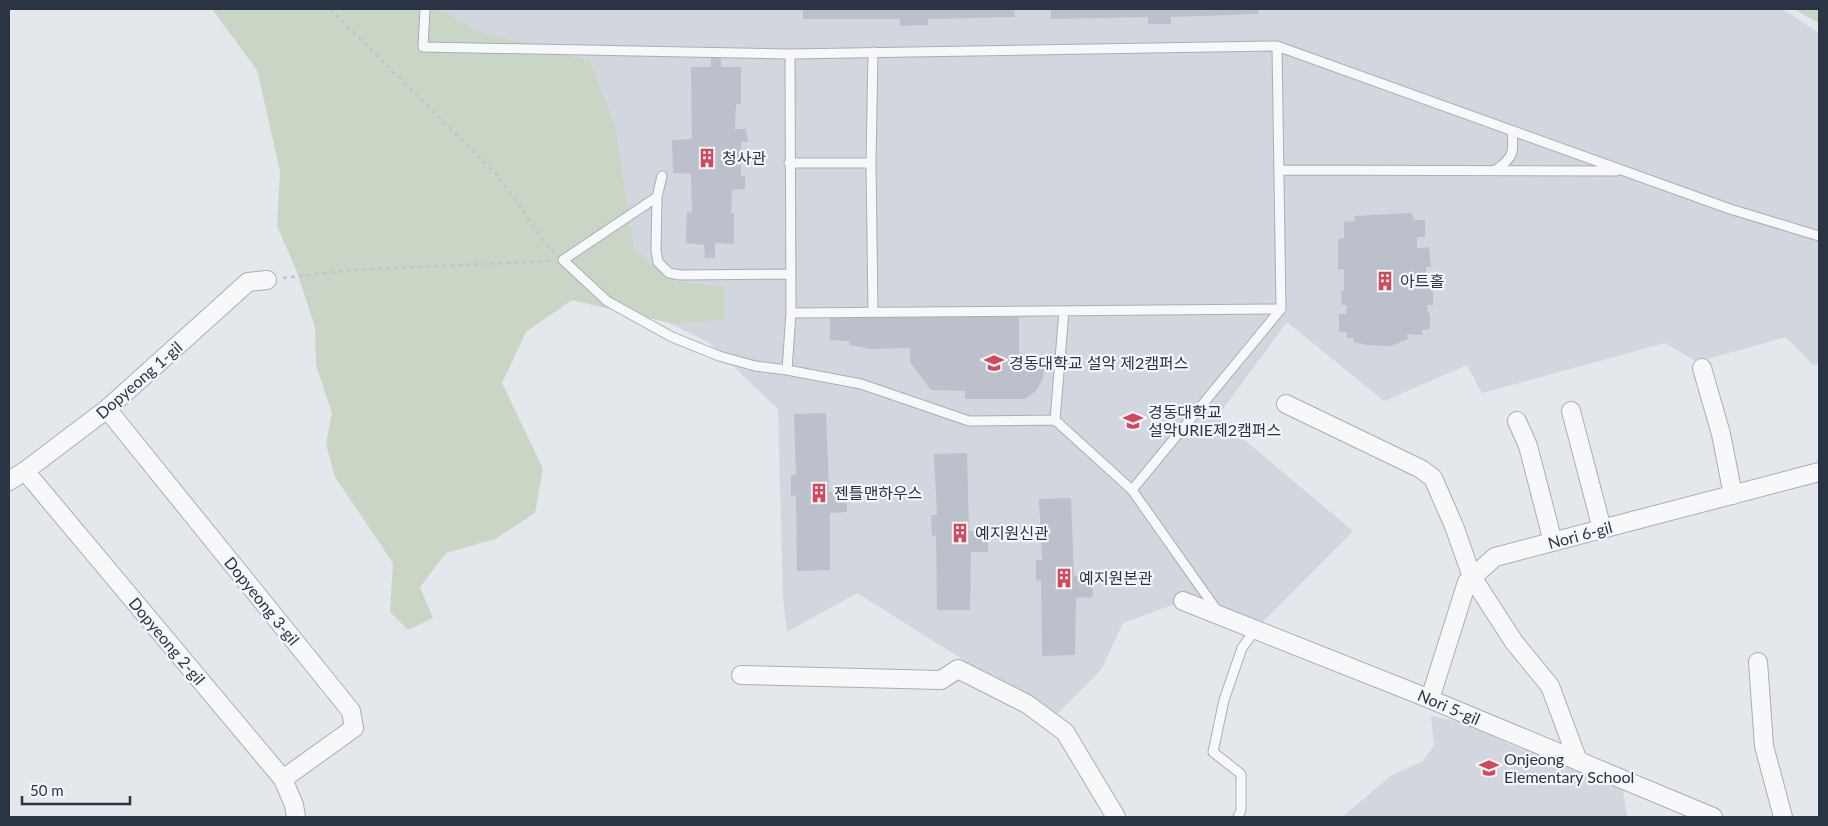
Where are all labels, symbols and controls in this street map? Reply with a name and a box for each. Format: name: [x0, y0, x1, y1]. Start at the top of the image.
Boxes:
building icon: 청사관: [696, 147, 718, 169]
place label: 청사관: [722, 148, 766, 167]
building icon: 아트홀: [1374, 270, 1396, 292]
place label: 아트홀: [1400, 271, 1444, 290]
street label: Dopyeong 1-gil: [92, 337, 186, 422]
school or university icon: 경동대학교 설악 제2캠퍼스: [983, 352, 1005, 374]
place label: 경동대학교 설악 제2캠퍼스: [1009, 353, 1188, 372]
place label: 경동대학교 설악URIE제2캠퍼스: [1148, 402, 1281, 439]
school or university icon: 경동대학교 설악URIE제2캠퍼스: [1122, 410, 1144, 432]
building icon: 젠틀맨하우스: [808, 482, 830, 504]
place label: 젠틀맨하우스: [834, 483, 922, 502]
street label: Nori 6-gil: [1546, 517, 1614, 552]
building icon: 예지원신관: [949, 522, 971, 544]
place label: 예지원신관: [975, 523, 1049, 542]
street label: Dopyeong 3-gil: [221, 553, 304, 649]
building icon: 예지원본관: [1053, 567, 1075, 589]
place label: 예지원본관: [1079, 568, 1153, 587]
street label: Dopyeong 2-gil: [125, 593, 209, 688]
street label: Nori 5-gil: [1415, 685, 1483, 728]
place label: Onjeong Elementary School: [1504, 749, 1634, 786]
school or university icon: Onjeong Elementary School: [1478, 757, 1500, 779]
scale bar: [22, 774, 130, 806]
text: 50 m: [30, 781, 64, 799]

